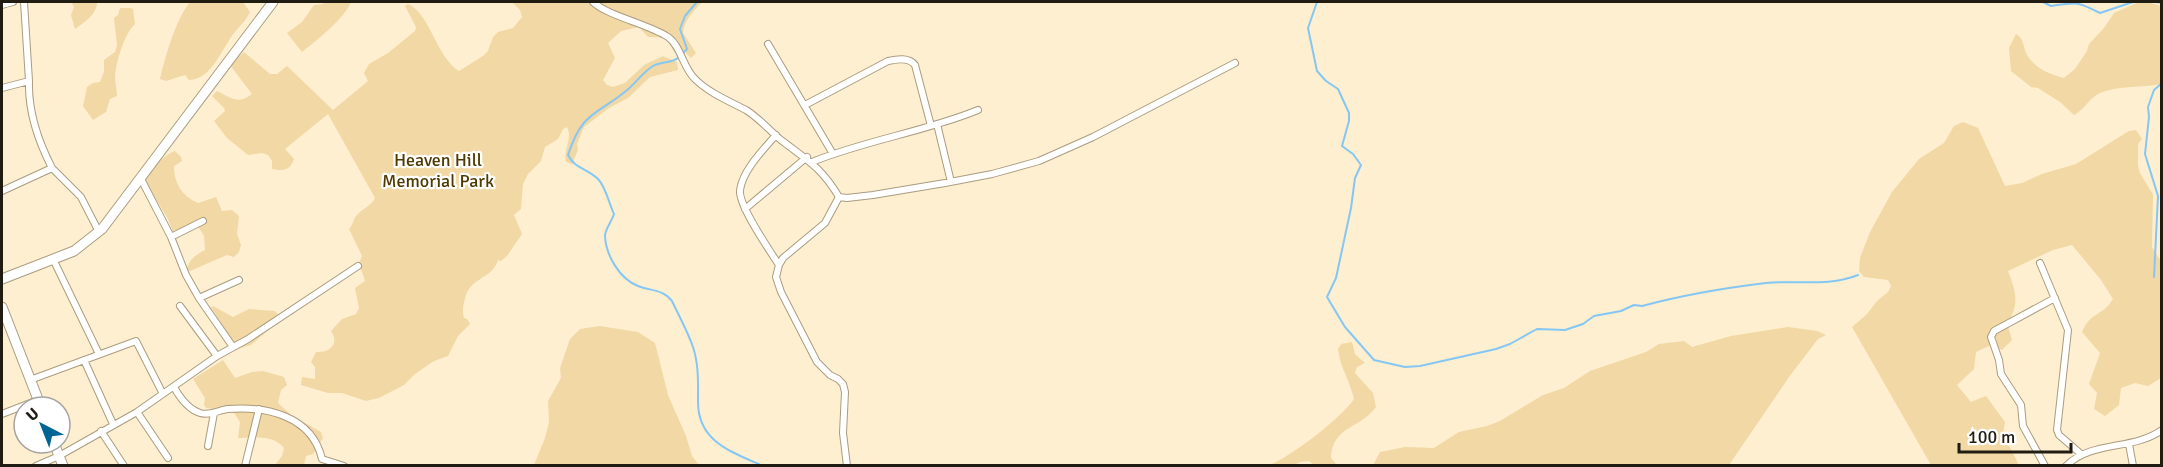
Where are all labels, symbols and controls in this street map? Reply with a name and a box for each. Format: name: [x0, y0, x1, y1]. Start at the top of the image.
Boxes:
park label: Heaven Hill Memorial Park: [382, 149, 494, 192]
north arrow: [12, 395, 72, 455]
text: U: [22, 404, 43, 426]
scale bar: [1959, 416, 2072, 454]
text: 100 m: [1968, 426, 2015, 448]

